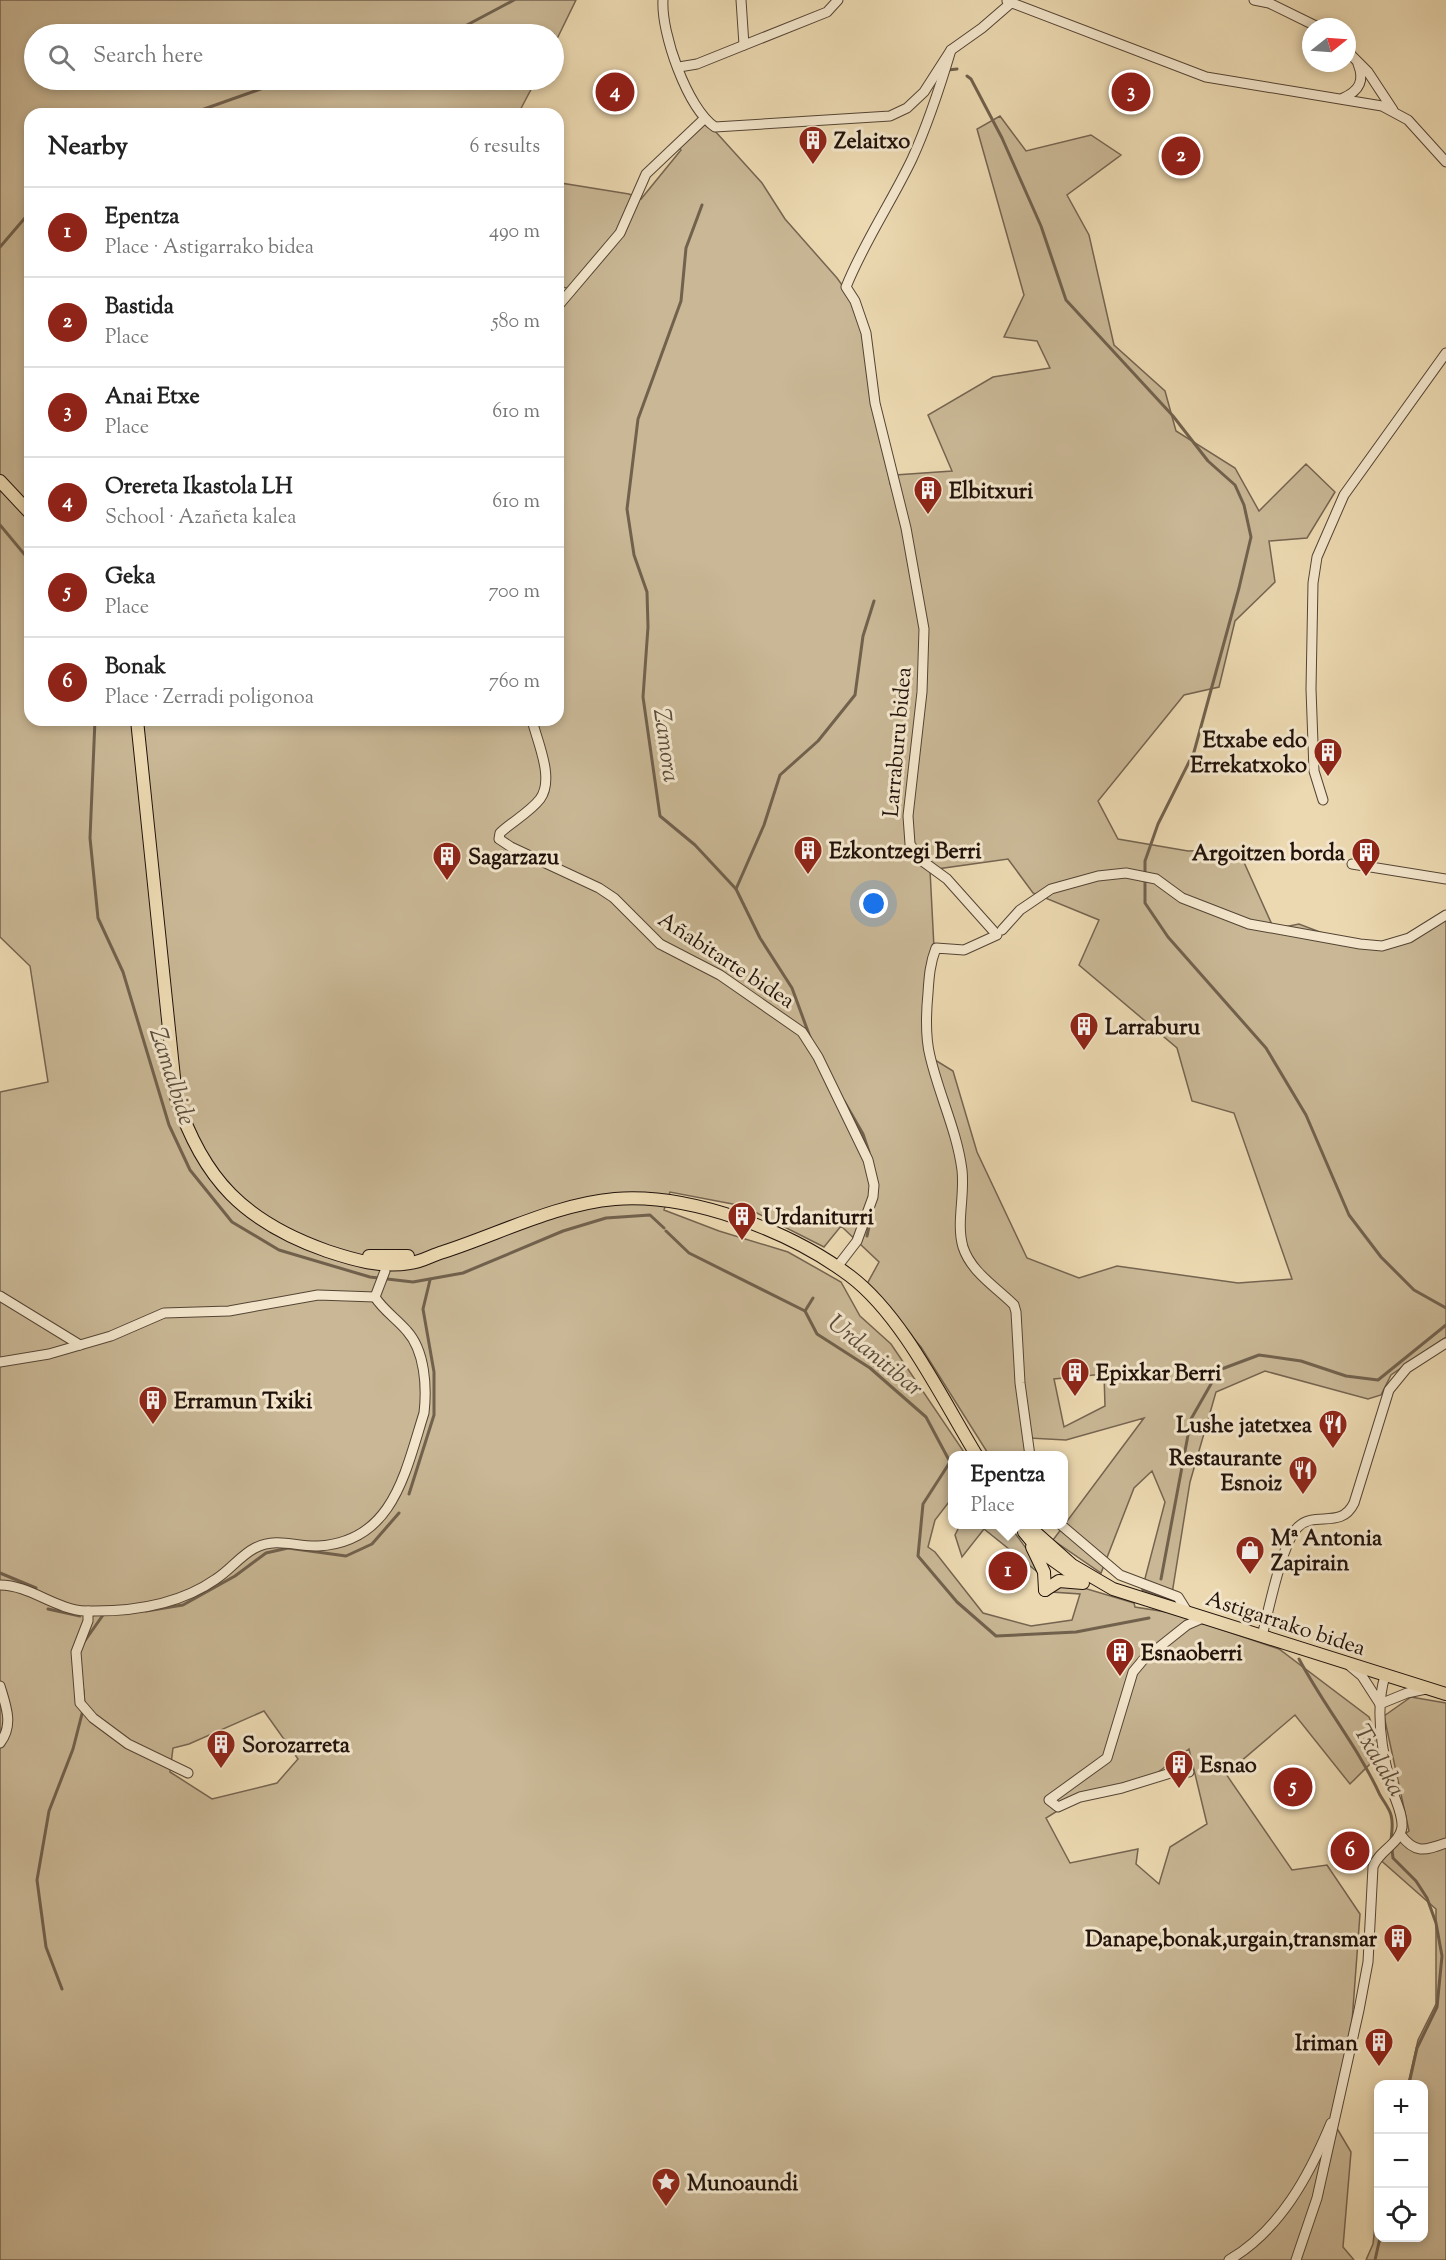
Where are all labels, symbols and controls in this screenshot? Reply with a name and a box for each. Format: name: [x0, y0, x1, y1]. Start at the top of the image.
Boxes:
north arrow: [1302, 18, 1356, 72]
search box: [24, 24, 564, 90]
icon: search: [45, 41, 78, 74]
text: Search here: [93, 41, 203, 73]
pin: 4: [596, 70, 634, 115]
pin: 3: [1112, 70, 1150, 115]
building icon: Zelaitxo: [797, 124, 829, 166]
place label: Zelaitxo: [834, 127, 910, 159]
text: Nearby: [48, 129, 128, 166]
text: 6 results: [470, 133, 540, 162]
pin: 2: [1162, 134, 1200, 178]
text: Epentza: [105, 202, 180, 234]
text: 1: [64, 218, 71, 247]
text: 490 m: [489, 218, 540, 247]
text: Place · Astigarrako bidea: [105, 234, 314, 263]
text: Bastida: [105, 292, 174, 324]
text: 2: [63, 308, 72, 337]
text: 580 m: [492, 308, 540, 337]
text: Place: [105, 324, 149, 353]
text: Anai Etxe: [105, 382, 200, 414]
text: 3: [63, 398, 72, 427]
text: 610 m: [492, 398, 540, 427]
text: Place: [105, 414, 149, 443]
text: Orereta Ikastola LH: [105, 472, 293, 504]
building icon: Elbitxuri: [912, 474, 944, 516]
place label: Elbitxuri: [949, 477, 1034, 509]
text: 4: [62, 488, 73, 517]
text: 610 m: [492, 488, 540, 517]
text: School · Azañeta kalea: [105, 504, 297, 533]
text: Geka: [105, 562, 155, 594]
text: 5: [64, 578, 71, 607]
text: 700 m: [488, 578, 540, 607]
text: Place: [105, 594, 149, 623]
text: Bonak: [105, 652, 166, 684]
street label: Larraburu bidea: [876, 666, 921, 819]
text: 6: [63, 668, 72, 697]
text: 760 m: [489, 668, 540, 697]
text: Place · Zerradi poligonoa: [105, 684, 314, 713]
water label: Zamora: [643, 706, 687, 784]
place label: Etxabe edo Errekatxoko: [1190, 726, 1307, 783]
building icon: Etxabe edo Errekatxoko: [1312, 736, 1344, 778]
building icon: Ezkontzegi Berri: [792, 834, 824, 876]
building icon: Argoitzen borda: [1350, 836, 1382, 878]
place label: Ezkontzegi Berri: [829, 837, 982, 869]
place label: Argoitzen borda: [1192, 839, 1346, 871]
building icon: Sagarzazu: [431, 840, 463, 882]
place label: Sagarzazu: [468, 843, 560, 875]
your location: [859, 889, 888, 918]
street label: Añabitarte bidea: [650, 905, 800, 1018]
building icon: Larraburu: [1068, 1010, 1100, 1052]
place label: Larraburu: [1105, 1013, 1200, 1045]
water label: Zamalbide: [139, 1023, 203, 1130]
building icon: Urdaniturri: [726, 1200, 758, 1242]
place label: Urdaniturri: [763, 1203, 875, 1235]
water label: Urdanitibar: [820, 1307, 930, 1406]
building icon: Epixkar Berri: [1059, 1356, 1091, 1398]
place label: Epixkar Berri: [1096, 1359, 1222, 1391]
building icon: Erramun Txiki: [137, 1384, 169, 1426]
place label: Erramun Txiki: [174, 1387, 313, 1419]
restaurant icon: Lushe jatetxea: [1317, 1408, 1349, 1450]
place label: Lushe jatetxea: [1176, 1411, 1313, 1443]
place label: Restaurante Esnoiz: [1169, 1444, 1283, 1501]
popup: [948, 1451, 1068, 1529]
restaurant icon: Restaurante Esnoiz: [1287, 1454, 1319, 1496]
text: Epentza: [971, 1460, 1045, 1492]
text: Place: [971, 1492, 1015, 1521]
place label: Mª Antonia Zapirain: [1271, 1524, 1383, 1581]
shop icon: Mª Antonia Zapirain: [1234, 1534, 1266, 1576]
pin: 1: [988, 1548, 1028, 1594]
street label: Astigarrako bidea: [1201, 1584, 1369, 1666]
building icon: Esnaoberri: [1104, 1636, 1136, 1678]
place label: Esnaoberri: [1141, 1639, 1243, 1671]
water label: Txalaka: [1344, 1718, 1413, 1804]
building icon: Sorozarreta: [205, 1728, 237, 1770]
place label: Sorozarreta: [242, 1731, 351, 1763]
building icon: Esnao: [1163, 1748, 1195, 1790]
place label: Esnao: [1200, 1751, 1257, 1783]
pin: 5: [1274, 1764, 1312, 1810]
pin: 6: [1330, 1828, 1370, 1874]
building icon: Danape,bonak,urgain,transmar: [1382, 1922, 1414, 1964]
place label: Danape,bonak,urgain,transmar: [1085, 1925, 1378, 1957]
building icon: Iriman: [1363, 2026, 1395, 2068]
place label: Iriman: [1295, 2029, 1358, 2061]
map controls: [1374, 2080, 1428, 2242]
button: +: [1374, 2080, 1428, 2134]
button: −: [1374, 2134, 1428, 2188]
place icon: Munoaundi: [650, 2166, 682, 2208]
place label: Munoaundi: [687, 2169, 799, 2201]
button: locate: [1374, 2188, 1428, 2242]

